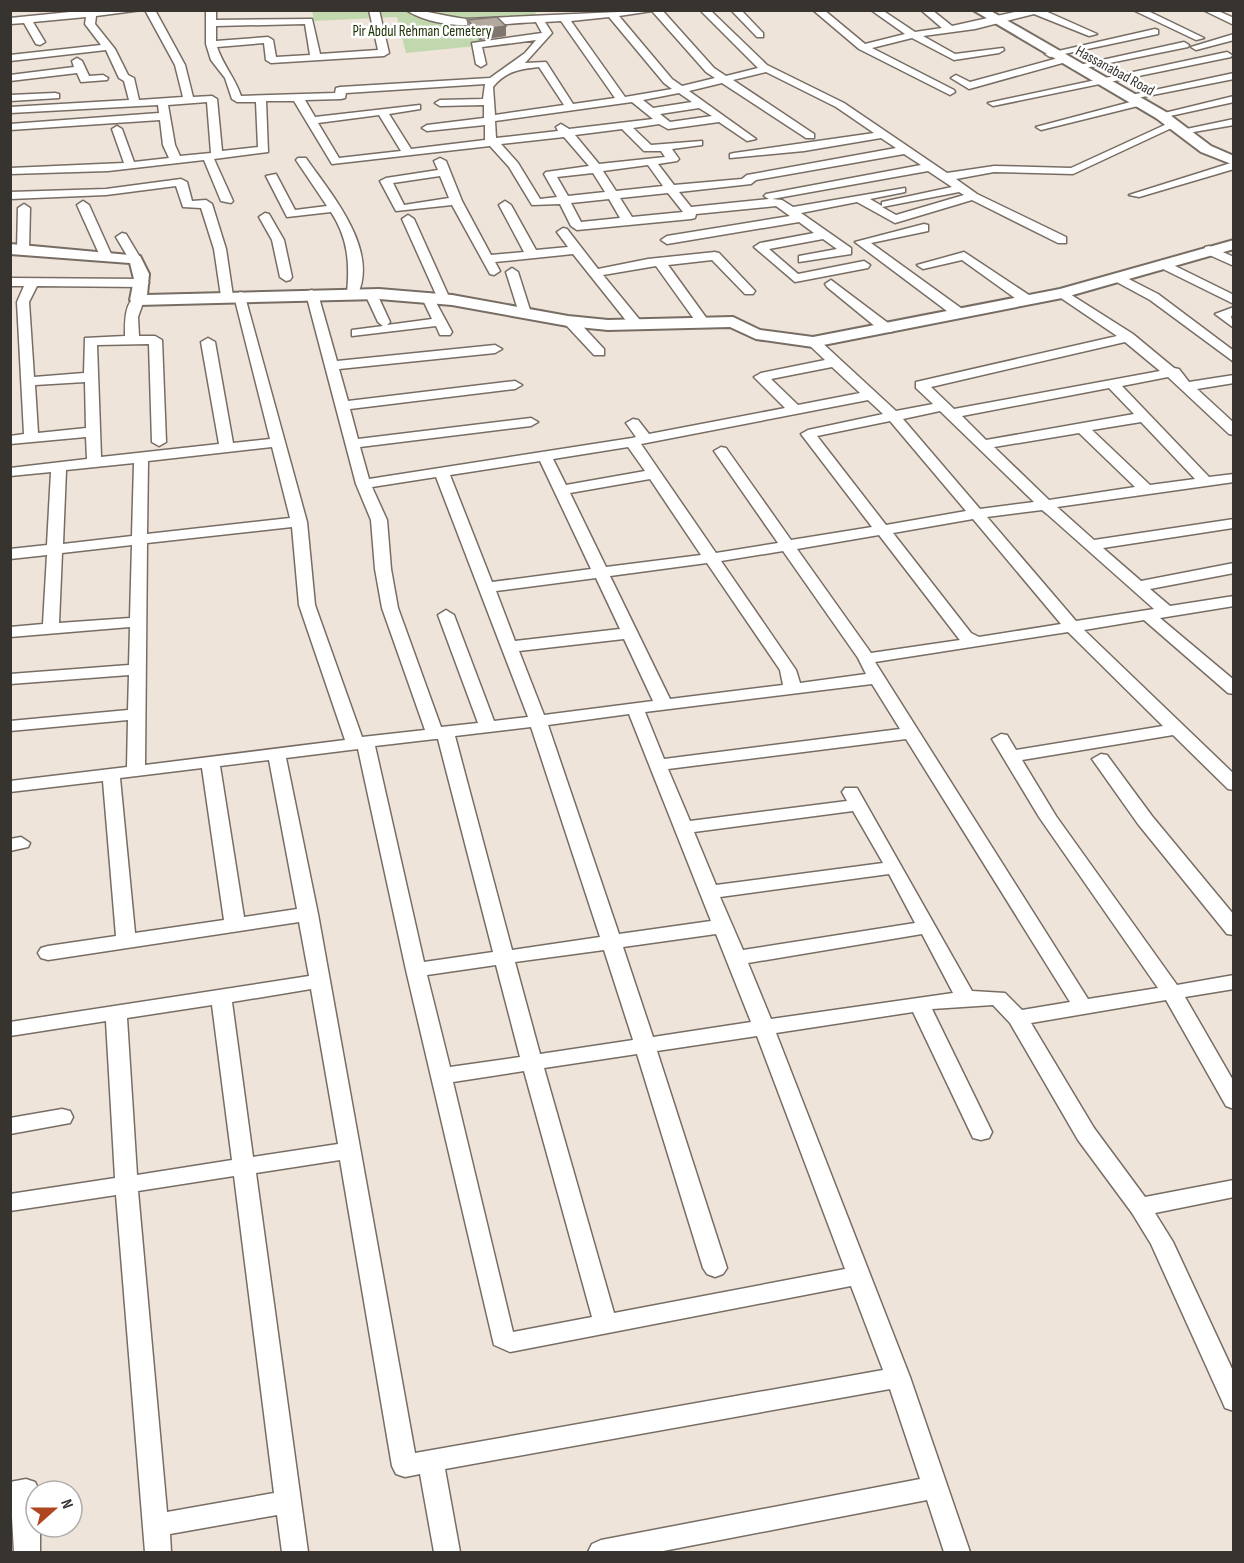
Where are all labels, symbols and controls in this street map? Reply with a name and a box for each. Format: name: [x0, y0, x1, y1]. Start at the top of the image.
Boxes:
park label: Pir Abdul Rehman Cemetery: [352, 22, 492, 41]
street label: Hassanabad Road: [1072, 41, 1158, 101]
north arrow: [24, 1479, 84, 1539]
text: N: [56, 1497, 77, 1512]

